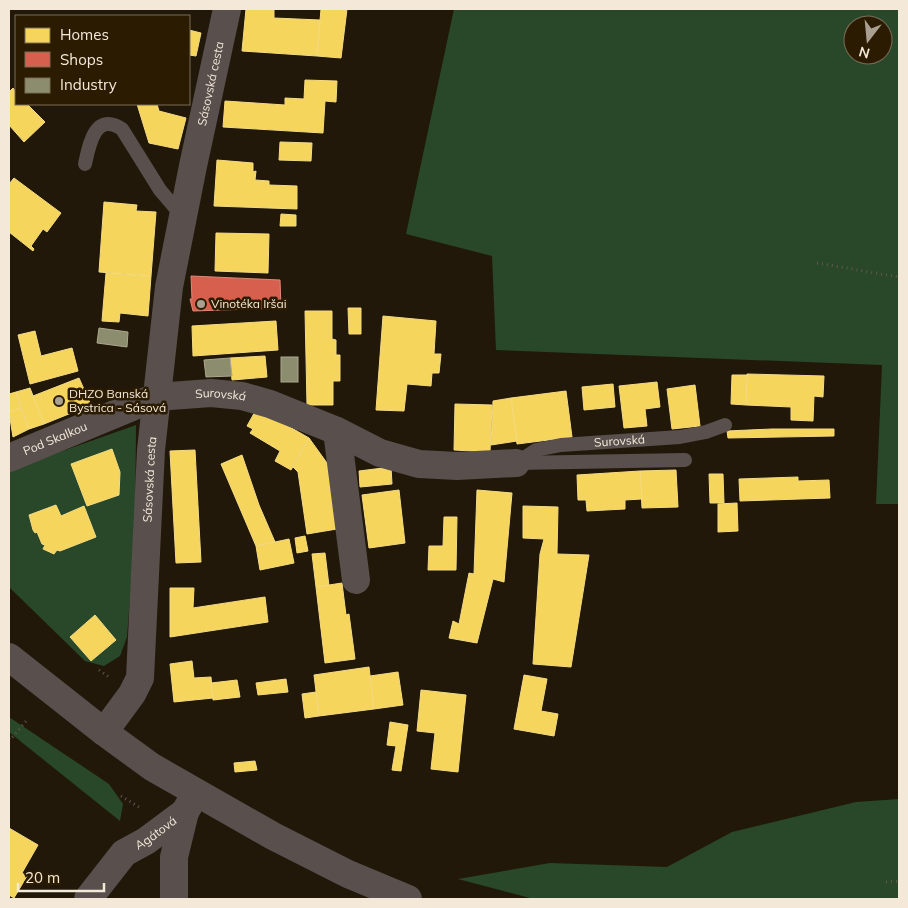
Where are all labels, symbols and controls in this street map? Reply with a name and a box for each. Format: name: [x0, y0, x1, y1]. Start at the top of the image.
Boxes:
legend: [15, 15, 190, 105]
north arrow: [843, 15, 893, 65]
text: Homes: [60, 25, 109, 44]
street label: Sásovská cesta: [194, 40, 227, 127]
text: N: [857, 42, 872, 63]
text: Shops: [60, 50, 103, 69]
text: Industry: [60, 75, 117, 94]
place label: Vinotéka Iršai: [211, 296, 287, 311]
marker: Vinotéka Iršai: [195, 298, 207, 310]
street label: Surovská: [195, 385, 248, 404]
place label: DHZO Banská Bystrica - Sásová: [69, 386, 166, 415]
marker: DHZO Banská Bystrica - Sásová: [53, 395, 65, 407]
street label: Pod Skalkou: [21, 418, 89, 458]
street label: Surovská: [594, 431, 645, 450]
street label: Sásovská cesta: [140, 436, 159, 523]
street label: Agátová: [132, 813, 179, 853]
scale bar: [18, 860, 104, 892]
text: 20 m: [25, 868, 60, 887]

